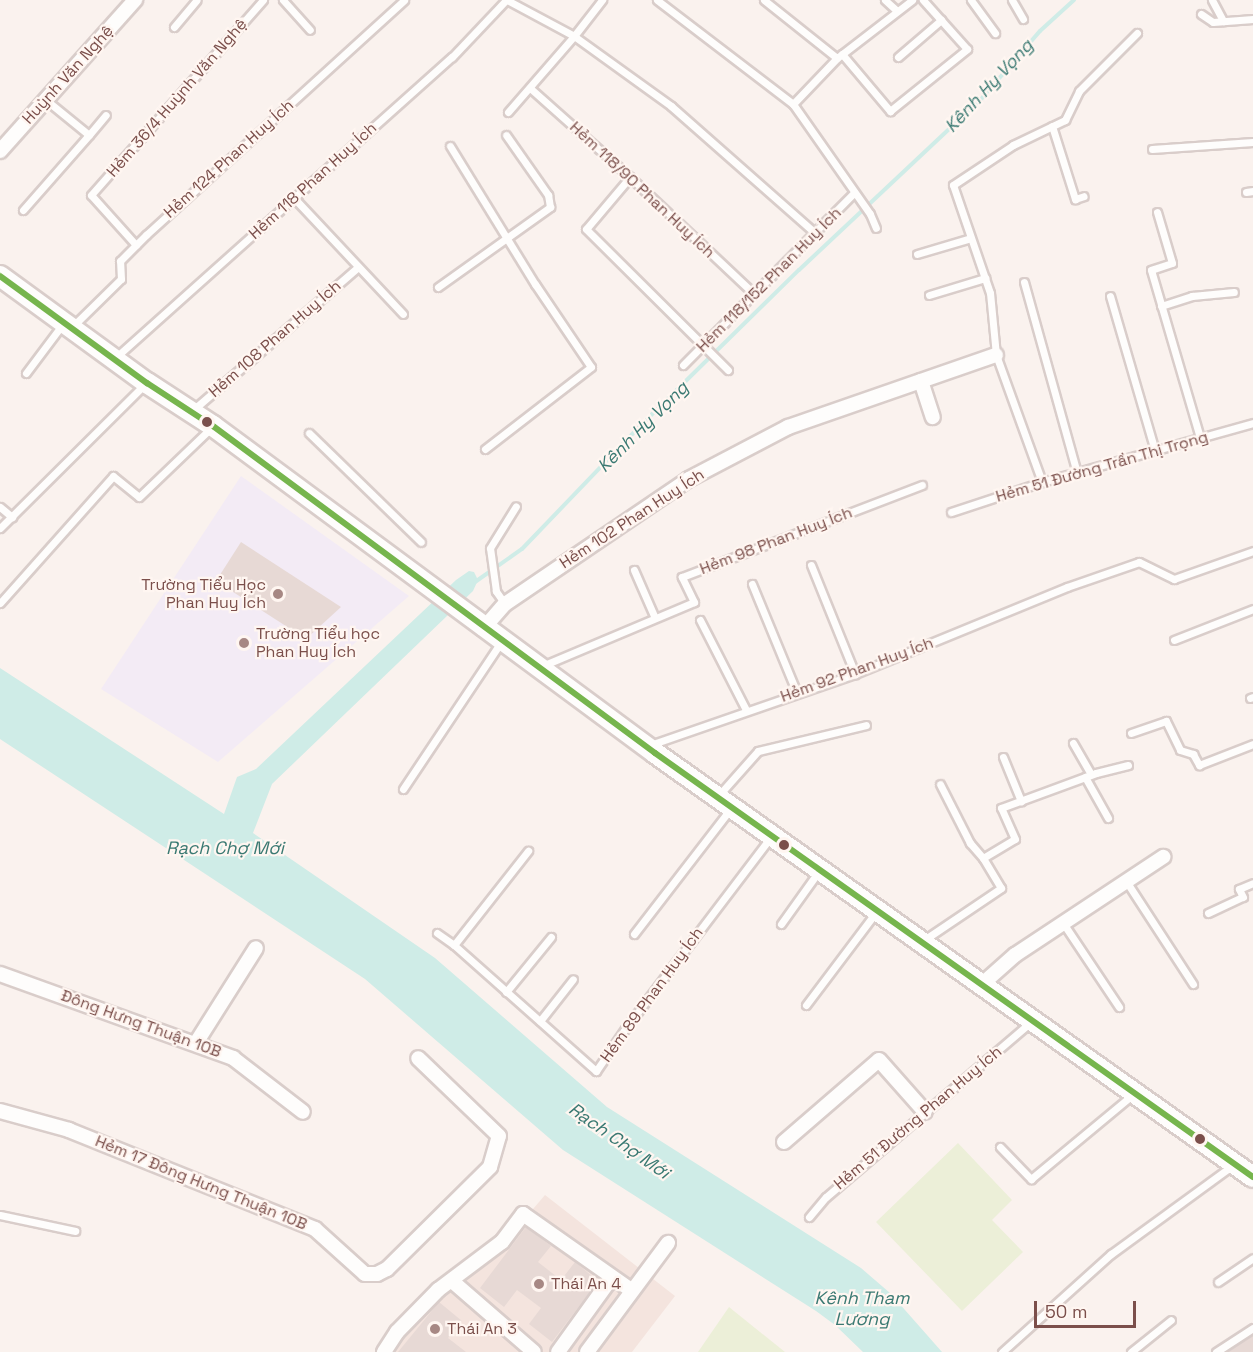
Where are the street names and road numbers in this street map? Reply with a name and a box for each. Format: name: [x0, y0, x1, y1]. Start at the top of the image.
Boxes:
street label: Hẻm 36/4 Huỳnh Văn Nghệ: [103, 15, 251, 181]
street label: Huỳnh Văn Nghệ: [19, 22, 117, 128]
street label: Hẻm 124 Phan Huy Ích: [160, 96, 298, 222]
street label: Hẻm 118/90 Phan Huy Ích: [566, 118, 718, 262]
street label: Hẻm 118 Phan Huy Ích: [245, 119, 381, 243]
street label: Hẻm 118/152 Phan Huy Ích: [693, 204, 845, 356]
street label: Hẻm 108 Phan Huy Ích: [205, 276, 345, 402]
street label: Hẻm 51 Đường Trần Thị Trọng: [993, 427, 1211, 507]
street label: Hẻm 102 Phan Huy Ích: [556, 465, 708, 573]
street label: Hẻm 98 Phan Huy Ích: [697, 503, 855, 579]
street label: Hẻm 92 Phan Huy Ích: [778, 633, 936, 707]
street label: Hẻm 89 Phan Huy Ích: [597, 924, 707, 1066]
street label: Đông Hưng Thuận 10B: [58, 986, 224, 1062]
street label: Hẻm 51 Đường Phan Huy Ích: [830, 1042, 1006, 1194]
street label: Hẻm 17 Đông Hưng Thuận 10B: [92, 1132, 310, 1234]

